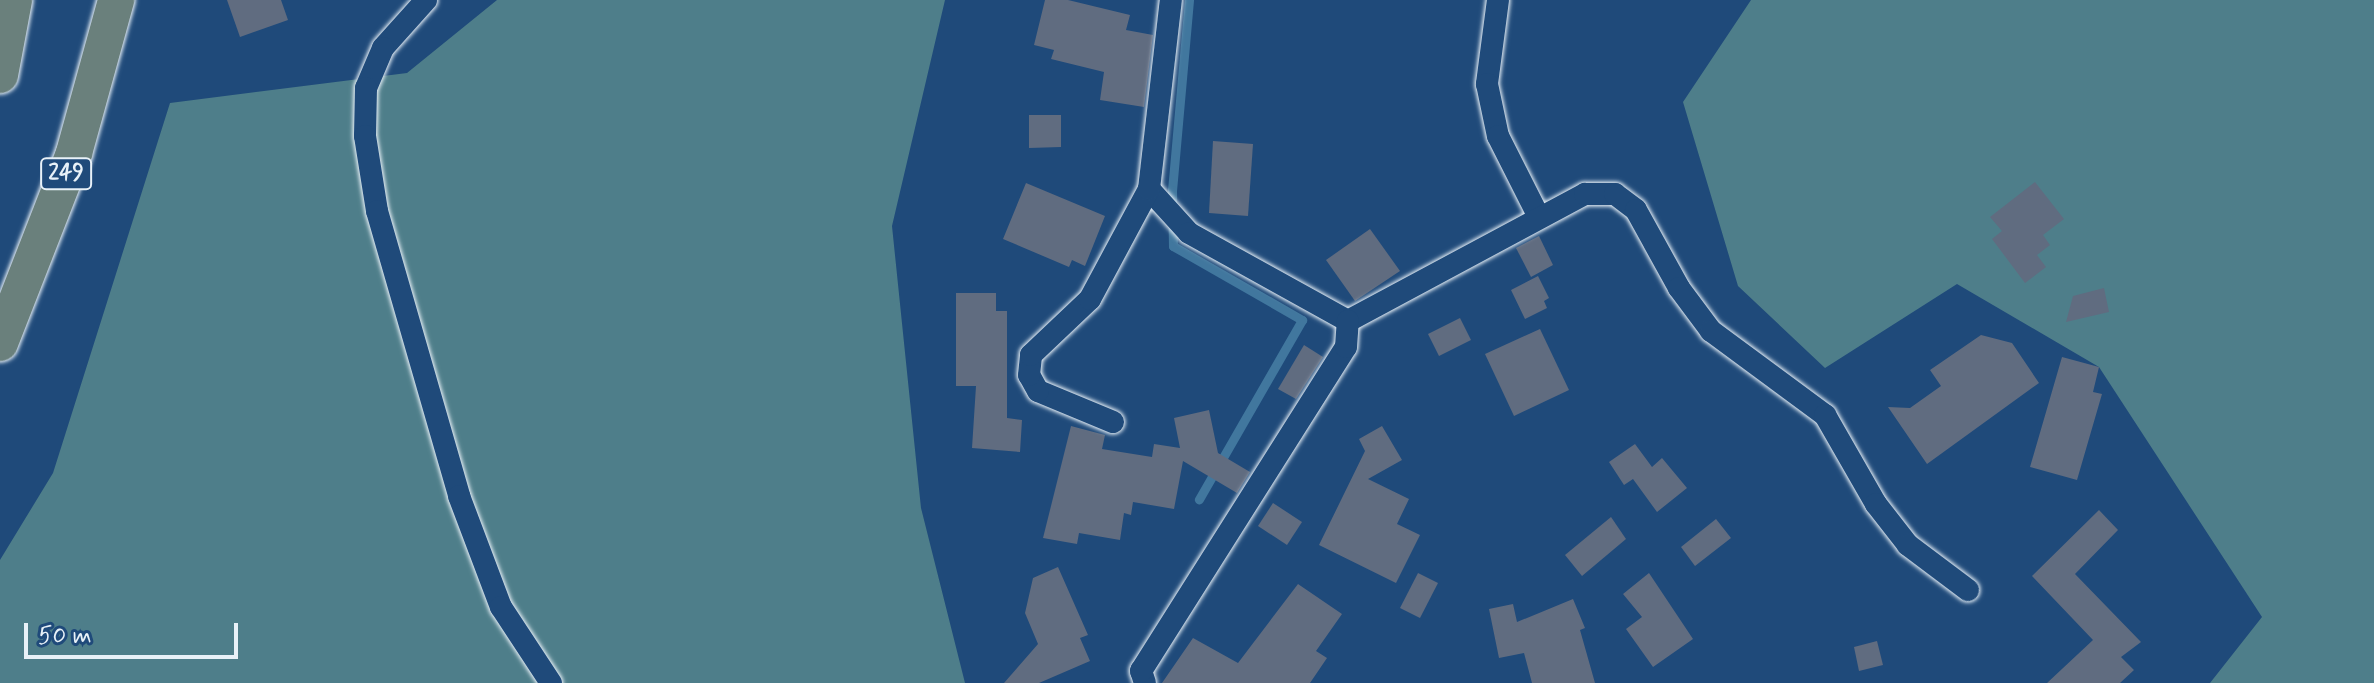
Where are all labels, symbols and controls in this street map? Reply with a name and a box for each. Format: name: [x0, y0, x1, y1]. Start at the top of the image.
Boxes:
road number: 249: [40, 156, 92, 192]
scale bar: [28, 607, 242, 657]
text: 50 m: [38, 621, 92, 652]

